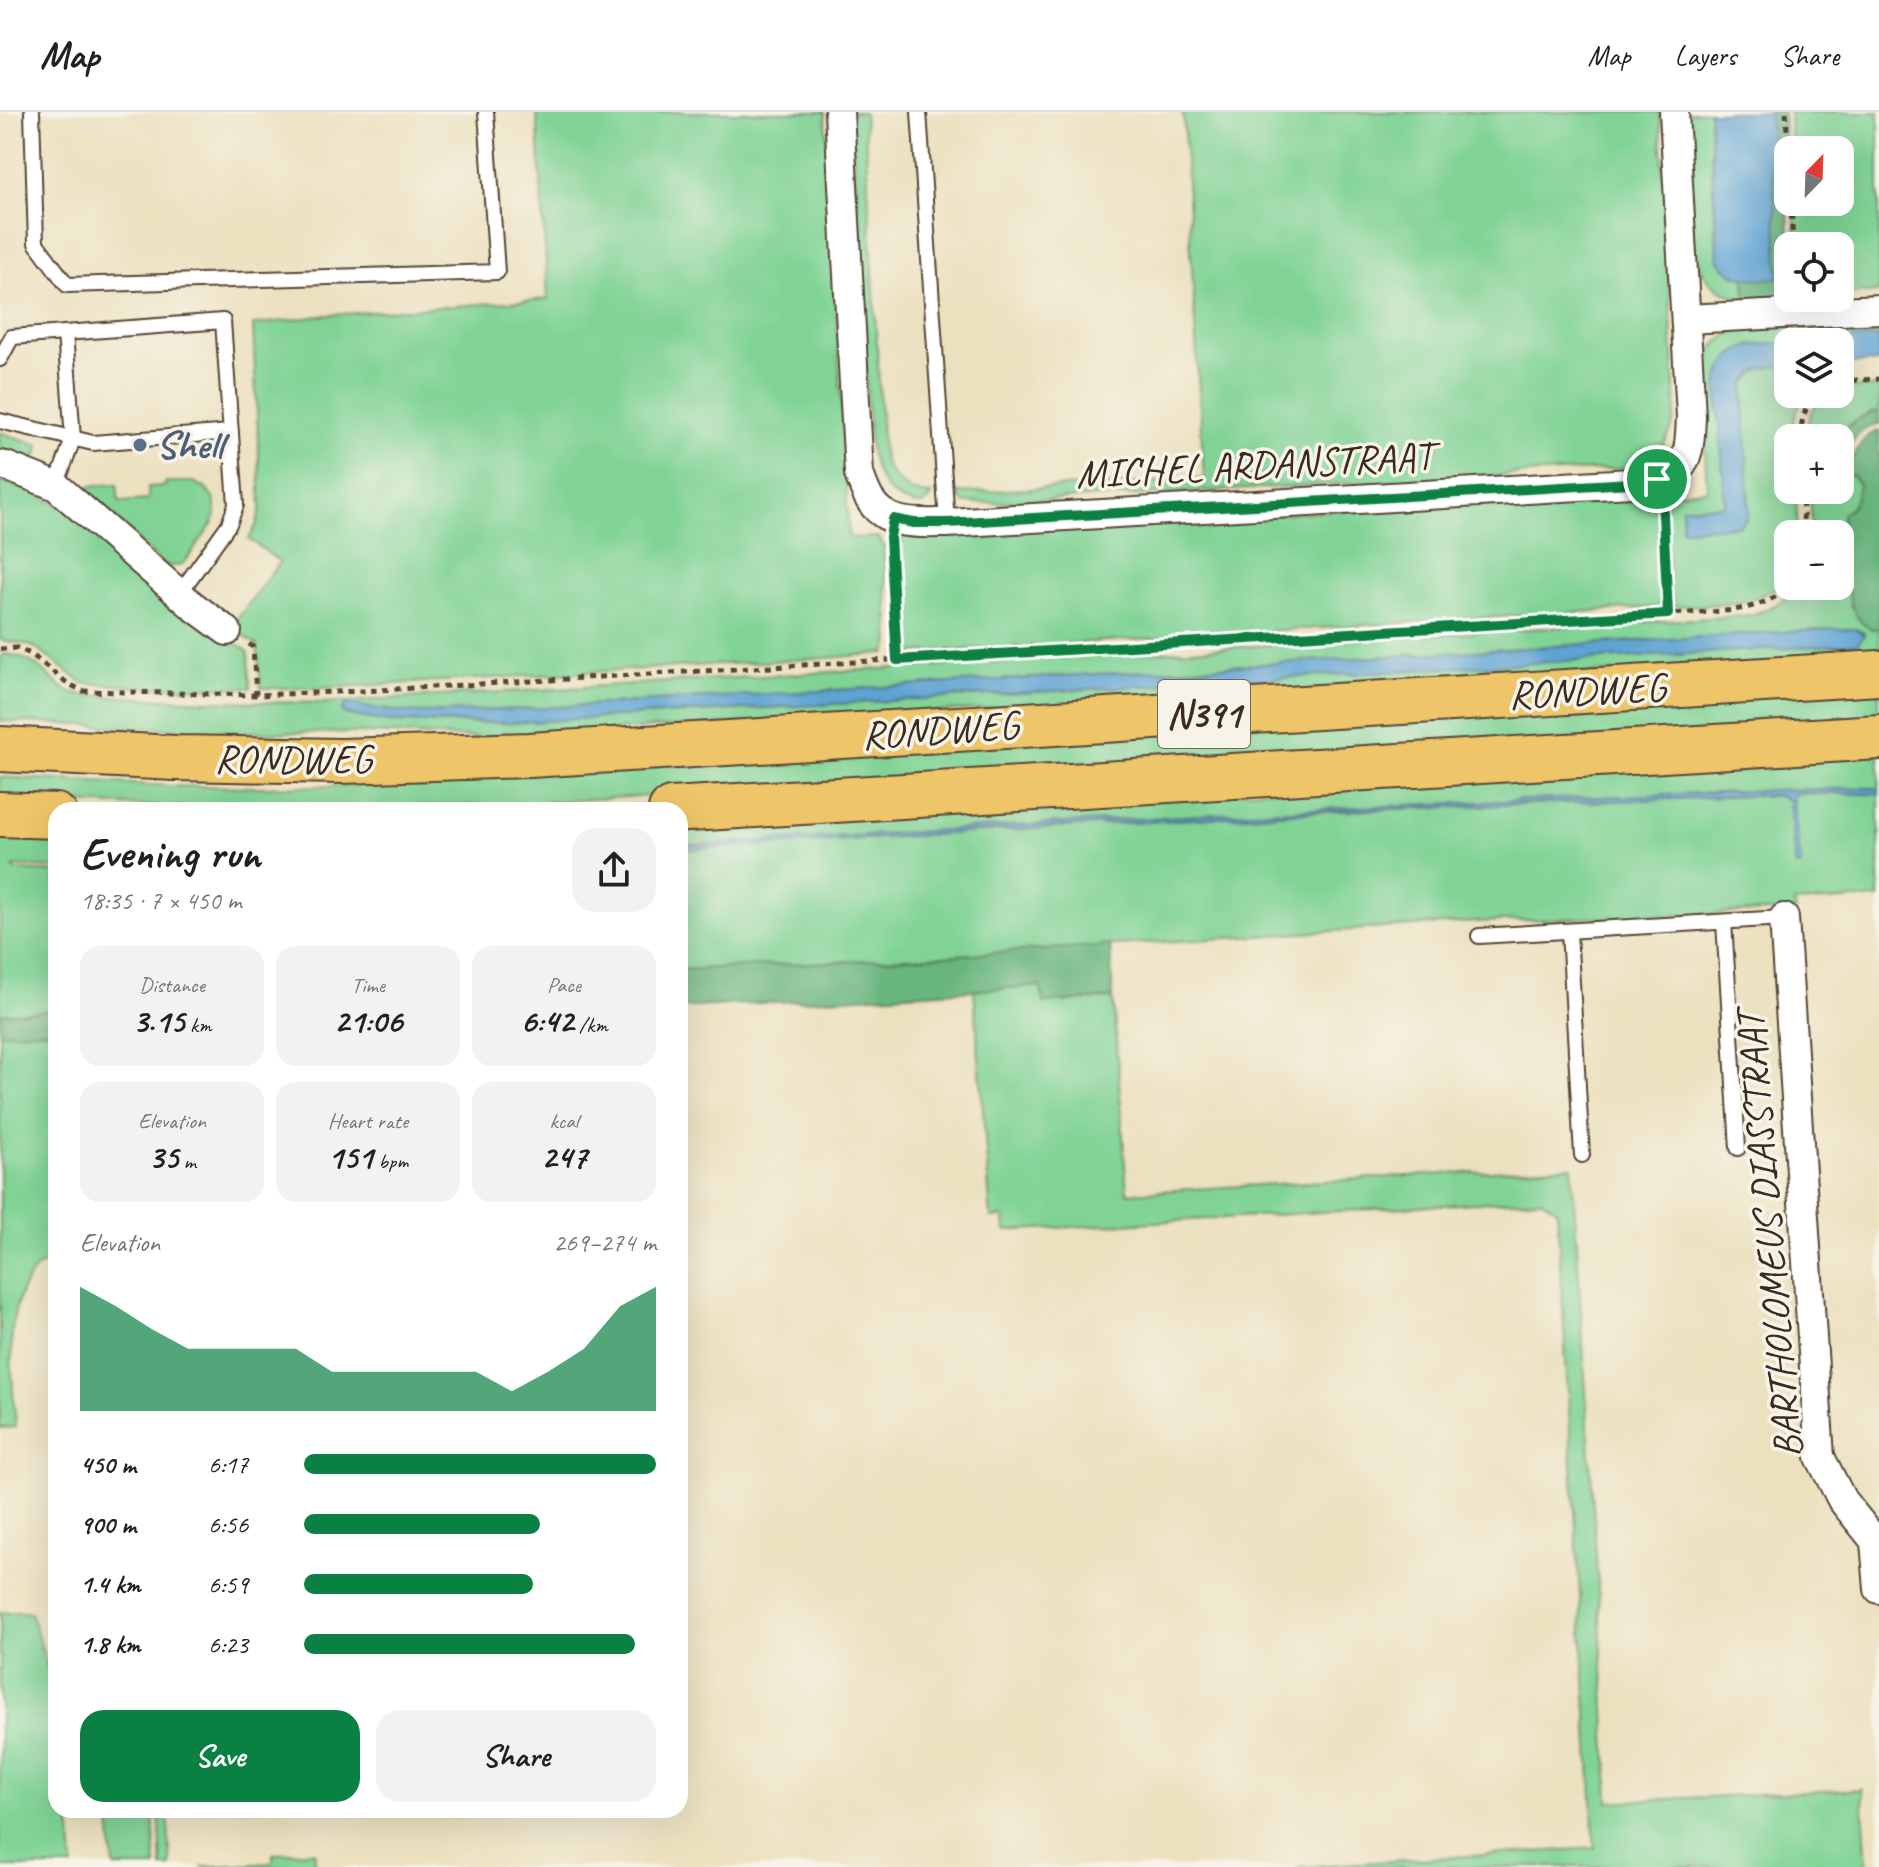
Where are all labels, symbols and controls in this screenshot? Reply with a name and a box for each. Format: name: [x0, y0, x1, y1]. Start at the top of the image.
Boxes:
text: Map: [40, 32, 99, 79]
text: Map: [1588, 38, 1631, 73]
text: Layers: [1675, 38, 1736, 73]
text: Share: [1780, 38, 1839, 73]
north arrow: [1774, 136, 1854, 216]
map controls: [1774, 136, 1854, 600]
button: locate: [1774, 232, 1854, 312]
button: layers: [1774, 328, 1854, 408]
place label: Shell: [156, 420, 230, 470]
button: +: [1774, 424, 1854, 504]
street label: MICHEL ARDANSTRAAT: [1075, 430, 1443, 499]
marker: Shell: [131, 436, 149, 454]
pin: [1623, 445, 1691, 513]
icon: arrive: [1635, 457, 1679, 501]
button: −: [1774, 520, 1854, 600]
street label: RONDWEG: [1507, 662, 1671, 720]
road number: N391: [1158, 680, 1250, 748]
street label: RONDWEG: [860, 699, 1024, 760]
street label: RONDWEG: [215, 734, 376, 784]
text: Evening run: [80, 826, 260, 881]
button: share: [572, 828, 656, 912]
text: 18:35 · 7 × 450 m: [80, 884, 241, 917]
text: Distance: [139, 971, 205, 999]
text: Time: [351, 971, 385, 999]
text: Pace: [547, 971, 581, 999]
text: 3.15: [133, 999, 185, 1042]
text: 21:06: [334, 999, 402, 1042]
text: 6:42: [520, 999, 574, 1042]
street label: BARTHOLOMEUS DIASSTRAAT: [1724, 1003, 1813, 1460]
text: km: [185, 1011, 211, 1039]
text: /km: [574, 1011, 608, 1039]
text: Elevation: [138, 1107, 206, 1135]
text: Heart rate: [328, 1107, 408, 1135]
text: kcal: [549, 1107, 579, 1135]
text: 35: [148, 1135, 178, 1178]
text: 151: [328, 1135, 373, 1178]
text: 247: [541, 1135, 587, 1178]
text: m: [178, 1147, 196, 1175]
text: bpm: [373, 1147, 408, 1175]
text: Elevation: [80, 1226, 160, 1259]
text: 269–274 m: [553, 1226, 656, 1259]
text: 450 m: [80, 1448, 136, 1481]
text: 6:17: [208, 1448, 248, 1481]
text: 900 m: [80, 1508, 136, 1541]
text: 6:56: [208, 1508, 248, 1541]
text: 1.4 km: [80, 1568, 140, 1601]
text: 6:59: [208, 1568, 248, 1601]
text: 1.8 km: [80, 1628, 140, 1661]
text: 6:23: [208, 1628, 248, 1661]
button: Save: [80, 1710, 360, 1802]
button: Share: [376, 1710, 656, 1802]

